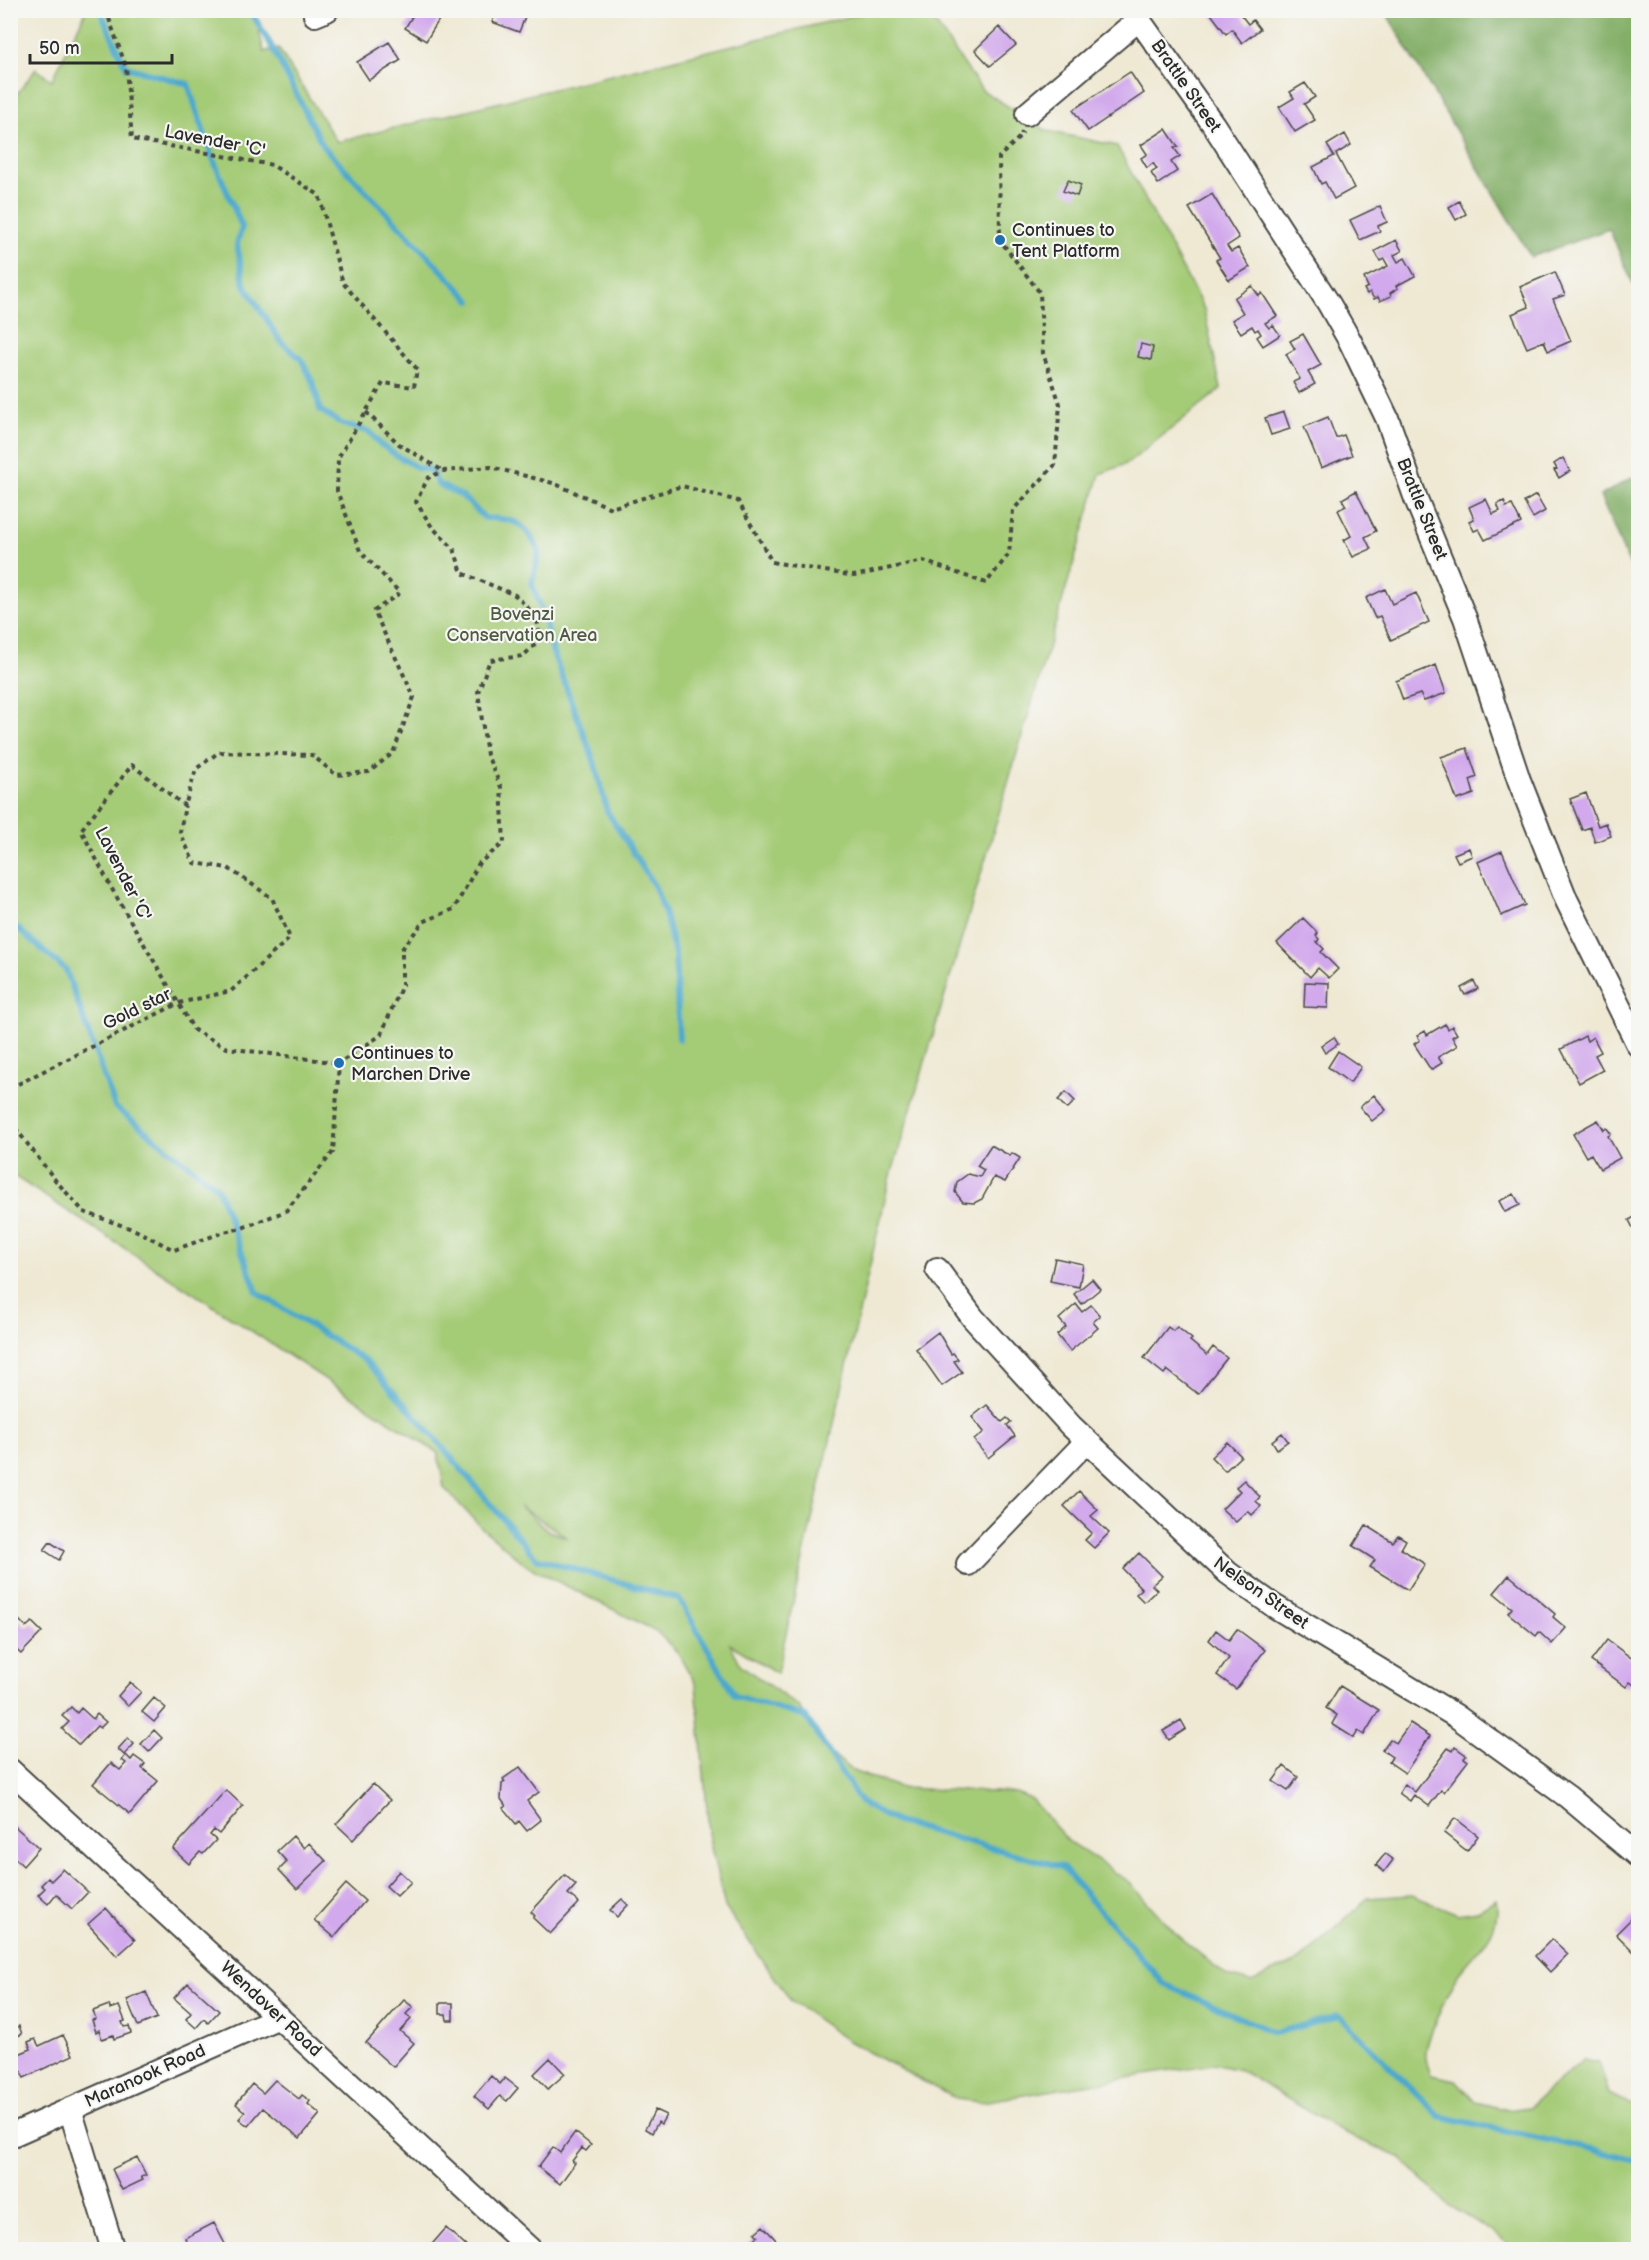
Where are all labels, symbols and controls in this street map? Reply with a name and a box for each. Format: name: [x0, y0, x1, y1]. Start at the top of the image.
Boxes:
scale bar: [30, 27, 172, 65]
street label: Brattle Street: [1146, 36, 1226, 137]
text: 50 m: [39, 38, 80, 59]
street label: Lavender 'C': [163, 121, 267, 161]
place label: Continues to Tent Platform: [1012, 220, 1120, 262]
marker: Continues to Tent Platform: [993, 233, 1007, 247]
street label: Brattle Street: [1392, 455, 1452, 564]
park label: Bovenzi Conservation Area: [447, 604, 597, 646]
street label: Lavender 'C': [90, 824, 156, 924]
street label: Gold star: [99, 983, 175, 1035]
place label: Continues to Marchen Drive: [351, 1043, 471, 1085]
marker: Continues to Marchen Drive: [332, 1056, 346, 1070]
street label: Nelson Street: [1209, 1552, 1313, 1634]
street label: Wendover Road: [216, 1957, 326, 2061]
street label: Maranook Road: [81, 2040, 209, 2112]

